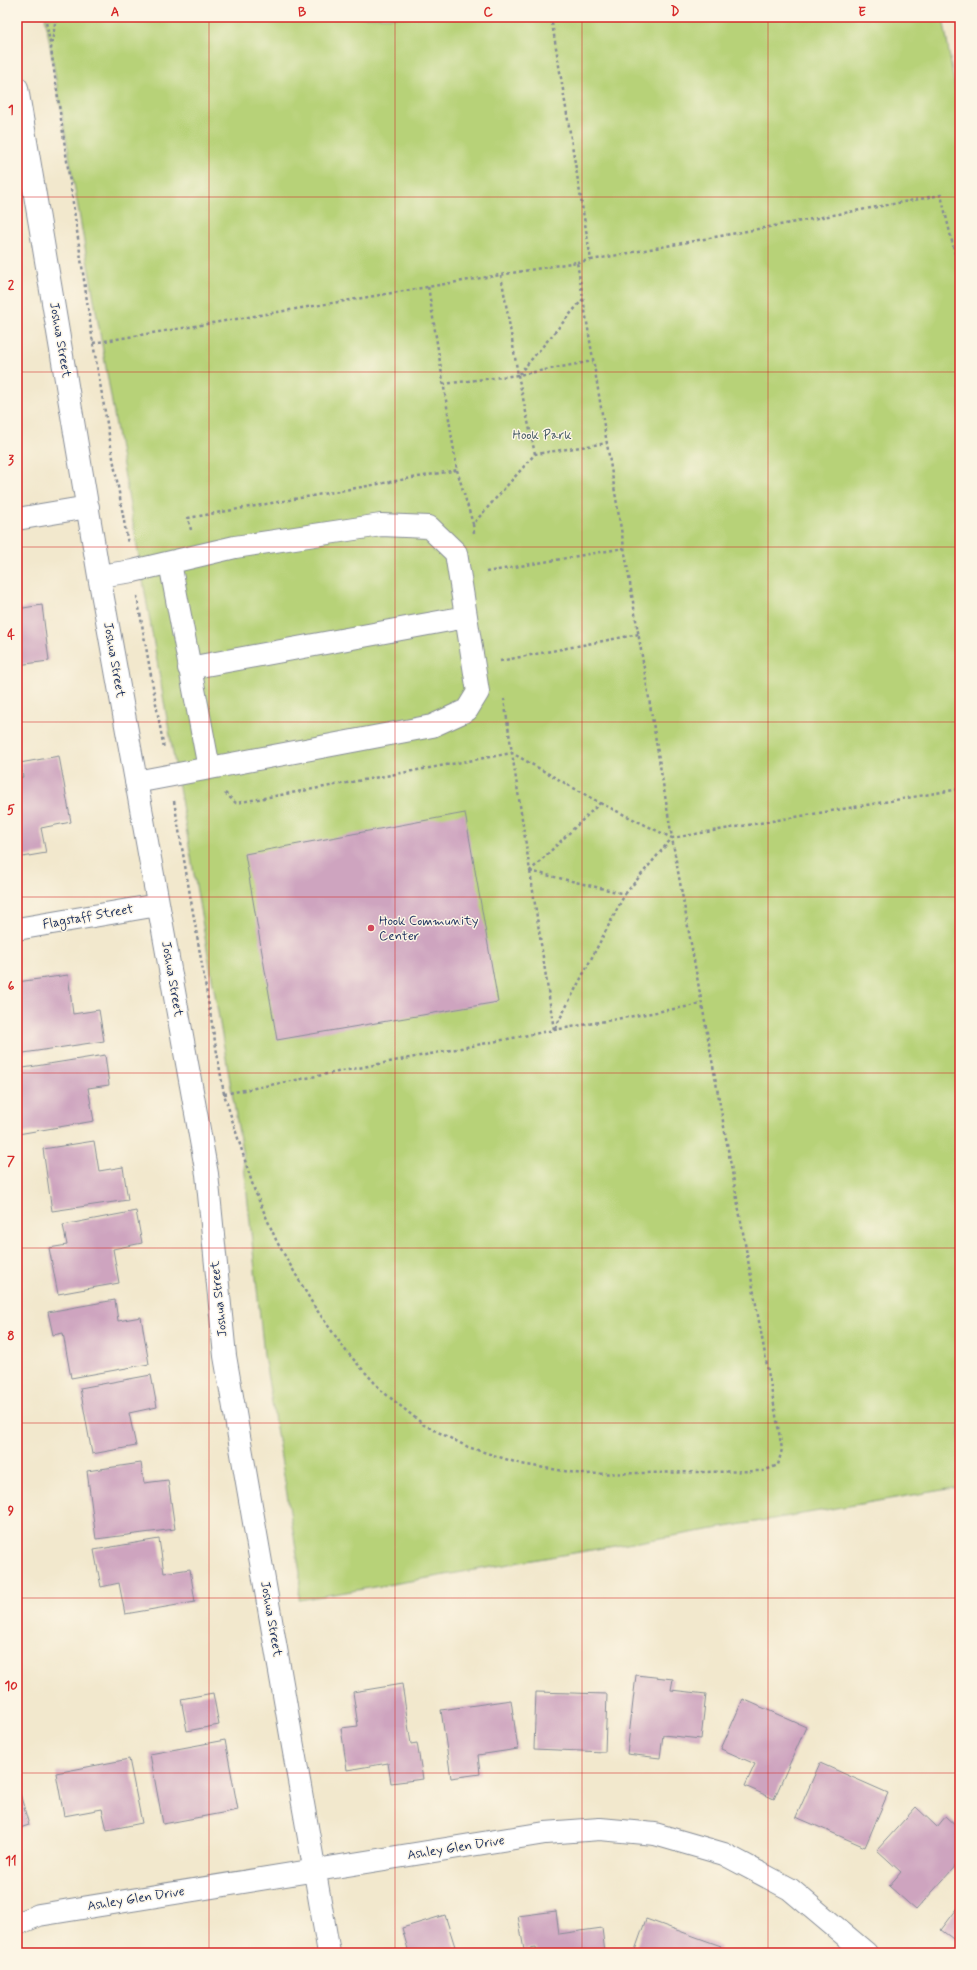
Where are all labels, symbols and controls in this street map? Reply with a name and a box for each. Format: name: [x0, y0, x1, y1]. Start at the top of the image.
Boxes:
text: A: [111, 4, 119, 21]
text: B: [298, 4, 307, 21]
text: C: [483, 4, 493, 21]
text: D: [671, 4, 680, 21]
text: E: [858, 4, 866, 21]
text: 1: [8, 102, 14, 119]
text: 2: [8, 277, 15, 294]
street label: Joshua Street: [45, 301, 75, 379]
park label: Hook Park: [513, 427, 572, 444]
text: 3: [8, 452, 14, 469]
street label: Joshua Street: [99, 621, 129, 699]
text: 4: [7, 627, 15, 644]
text: 5: [7, 802, 15, 819]
street label: Flagstaff Street: [41, 901, 135, 934]
place label: Hook Community Center: [379, 913, 479, 945]
marker: Hook Community Center: [366, 923, 376, 933]
street label: Joshua Street: [157, 940, 187, 1018]
text: 6: [8, 978, 15, 995]
text: 7: [7, 1153, 15, 1170]
street label: Joshua Street: [207, 1260, 231, 1338]
text: 8: [7, 1328, 15, 1345]
text: 9: [8, 1503, 15, 1520]
street label: Joshua Street: [256, 1580, 286, 1658]
text: 10: [4, 1678, 18, 1695]
street label: Ashley Glen Drive: [406, 1832, 506, 1864]
text: 11: [5, 1853, 17, 1870]
street label: Ashley Glen Drive: [86, 1883, 186, 1915]

